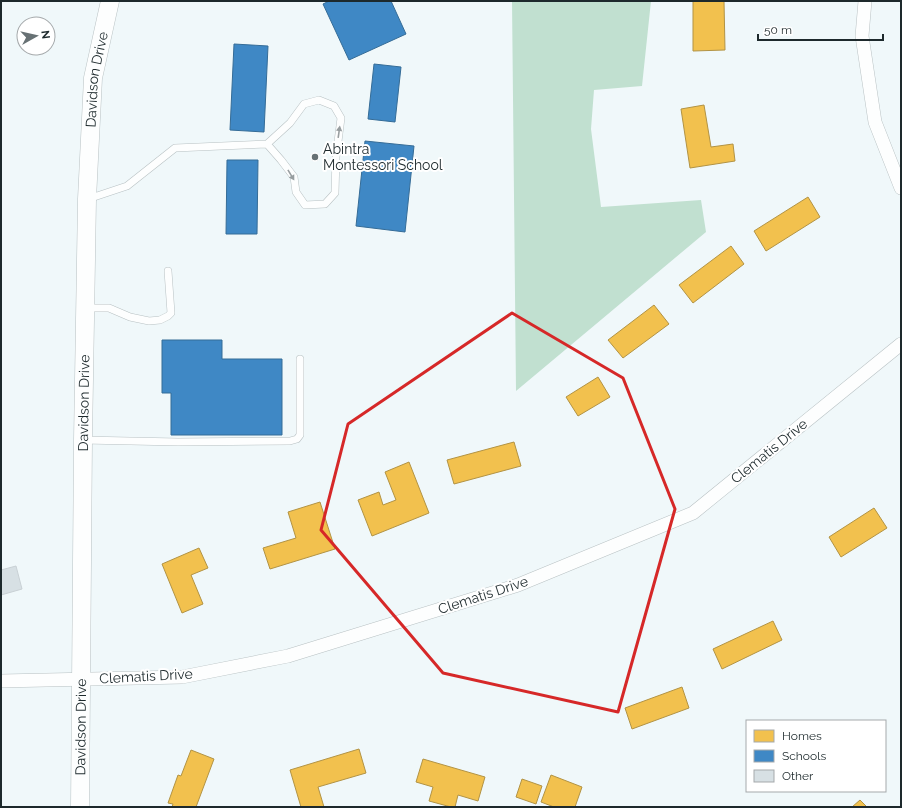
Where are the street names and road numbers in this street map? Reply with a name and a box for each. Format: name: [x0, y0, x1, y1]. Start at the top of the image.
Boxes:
street label: Davidson Drive: [83, 30, 111, 128]
street label: Davidson Drive: [75, 354, 92, 452]
street label: Clematis Drive: [728, 415, 810, 487]
street label: Clematis Drive: [436, 573, 530, 617]
street label: Clematis Drive: [99, 666, 193, 686]
street label: Davidson Drive: [72, 678, 89, 776]

